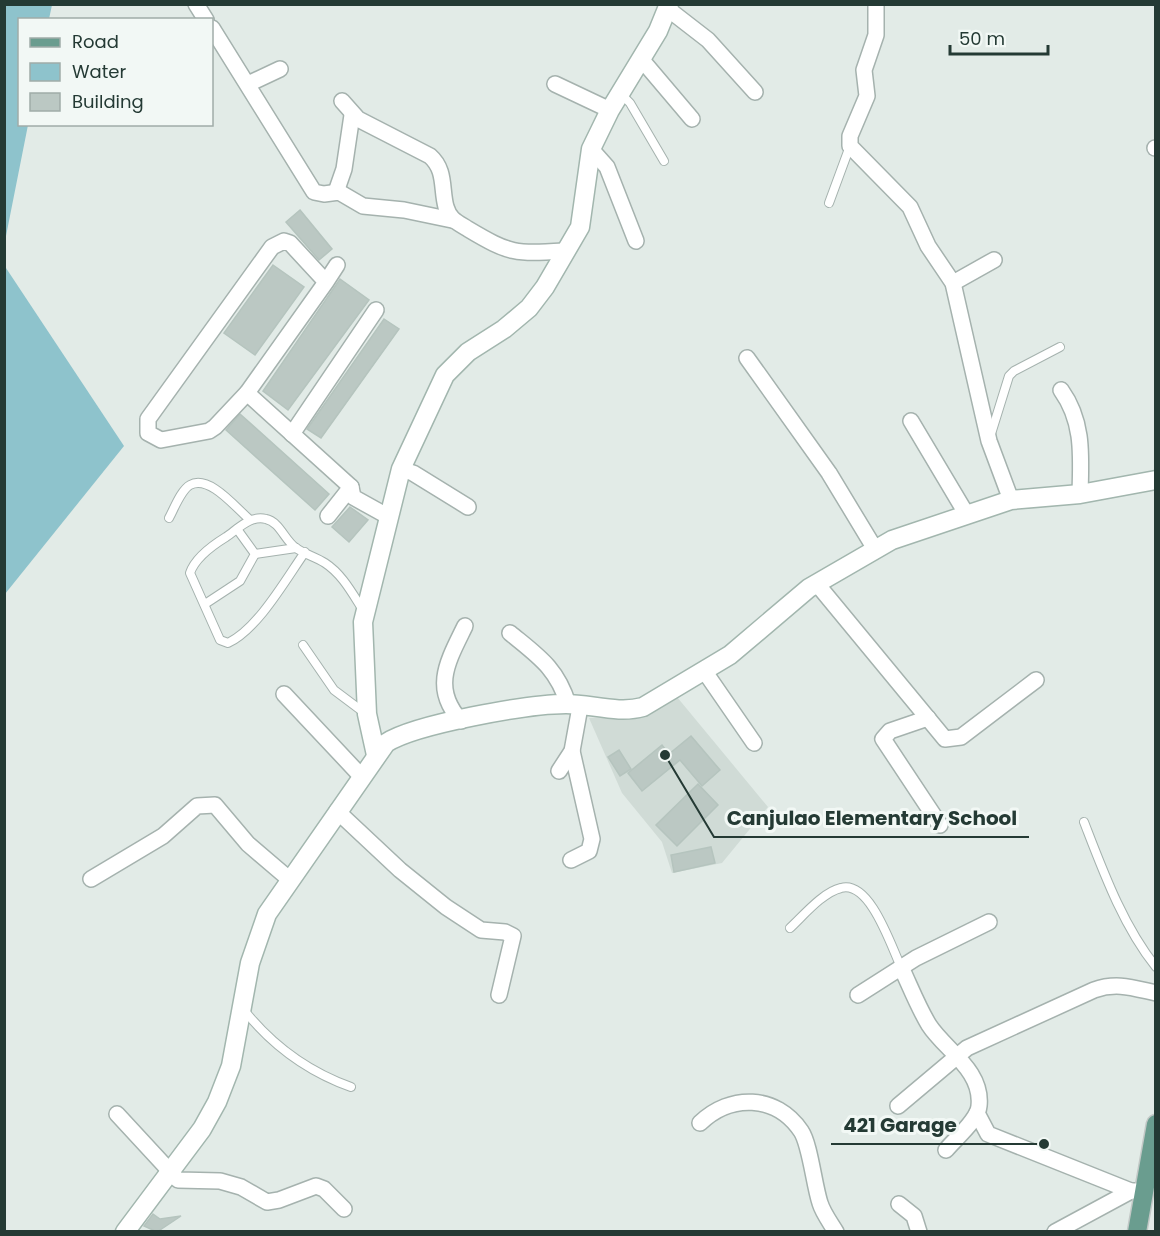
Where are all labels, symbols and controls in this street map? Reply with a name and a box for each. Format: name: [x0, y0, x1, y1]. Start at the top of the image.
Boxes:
legend: [18, 18, 213, 126]
scale bar: [950, 18, 1048, 56]
text: 50 m: [959, 26, 1005, 51]
text: Road: [72, 29, 119, 54]
text: Water: [72, 59, 126, 84]
text: Building: [72, 89, 144, 114]
callout: Canjulao Elementary School: [714, 799, 1029, 837]
text: Canjulao Elementary School: [727, 804, 1017, 832]
callout: 421 Garage: [831, 1106, 969, 1144]
text: 421 Garage: [843, 1111, 957, 1139]

